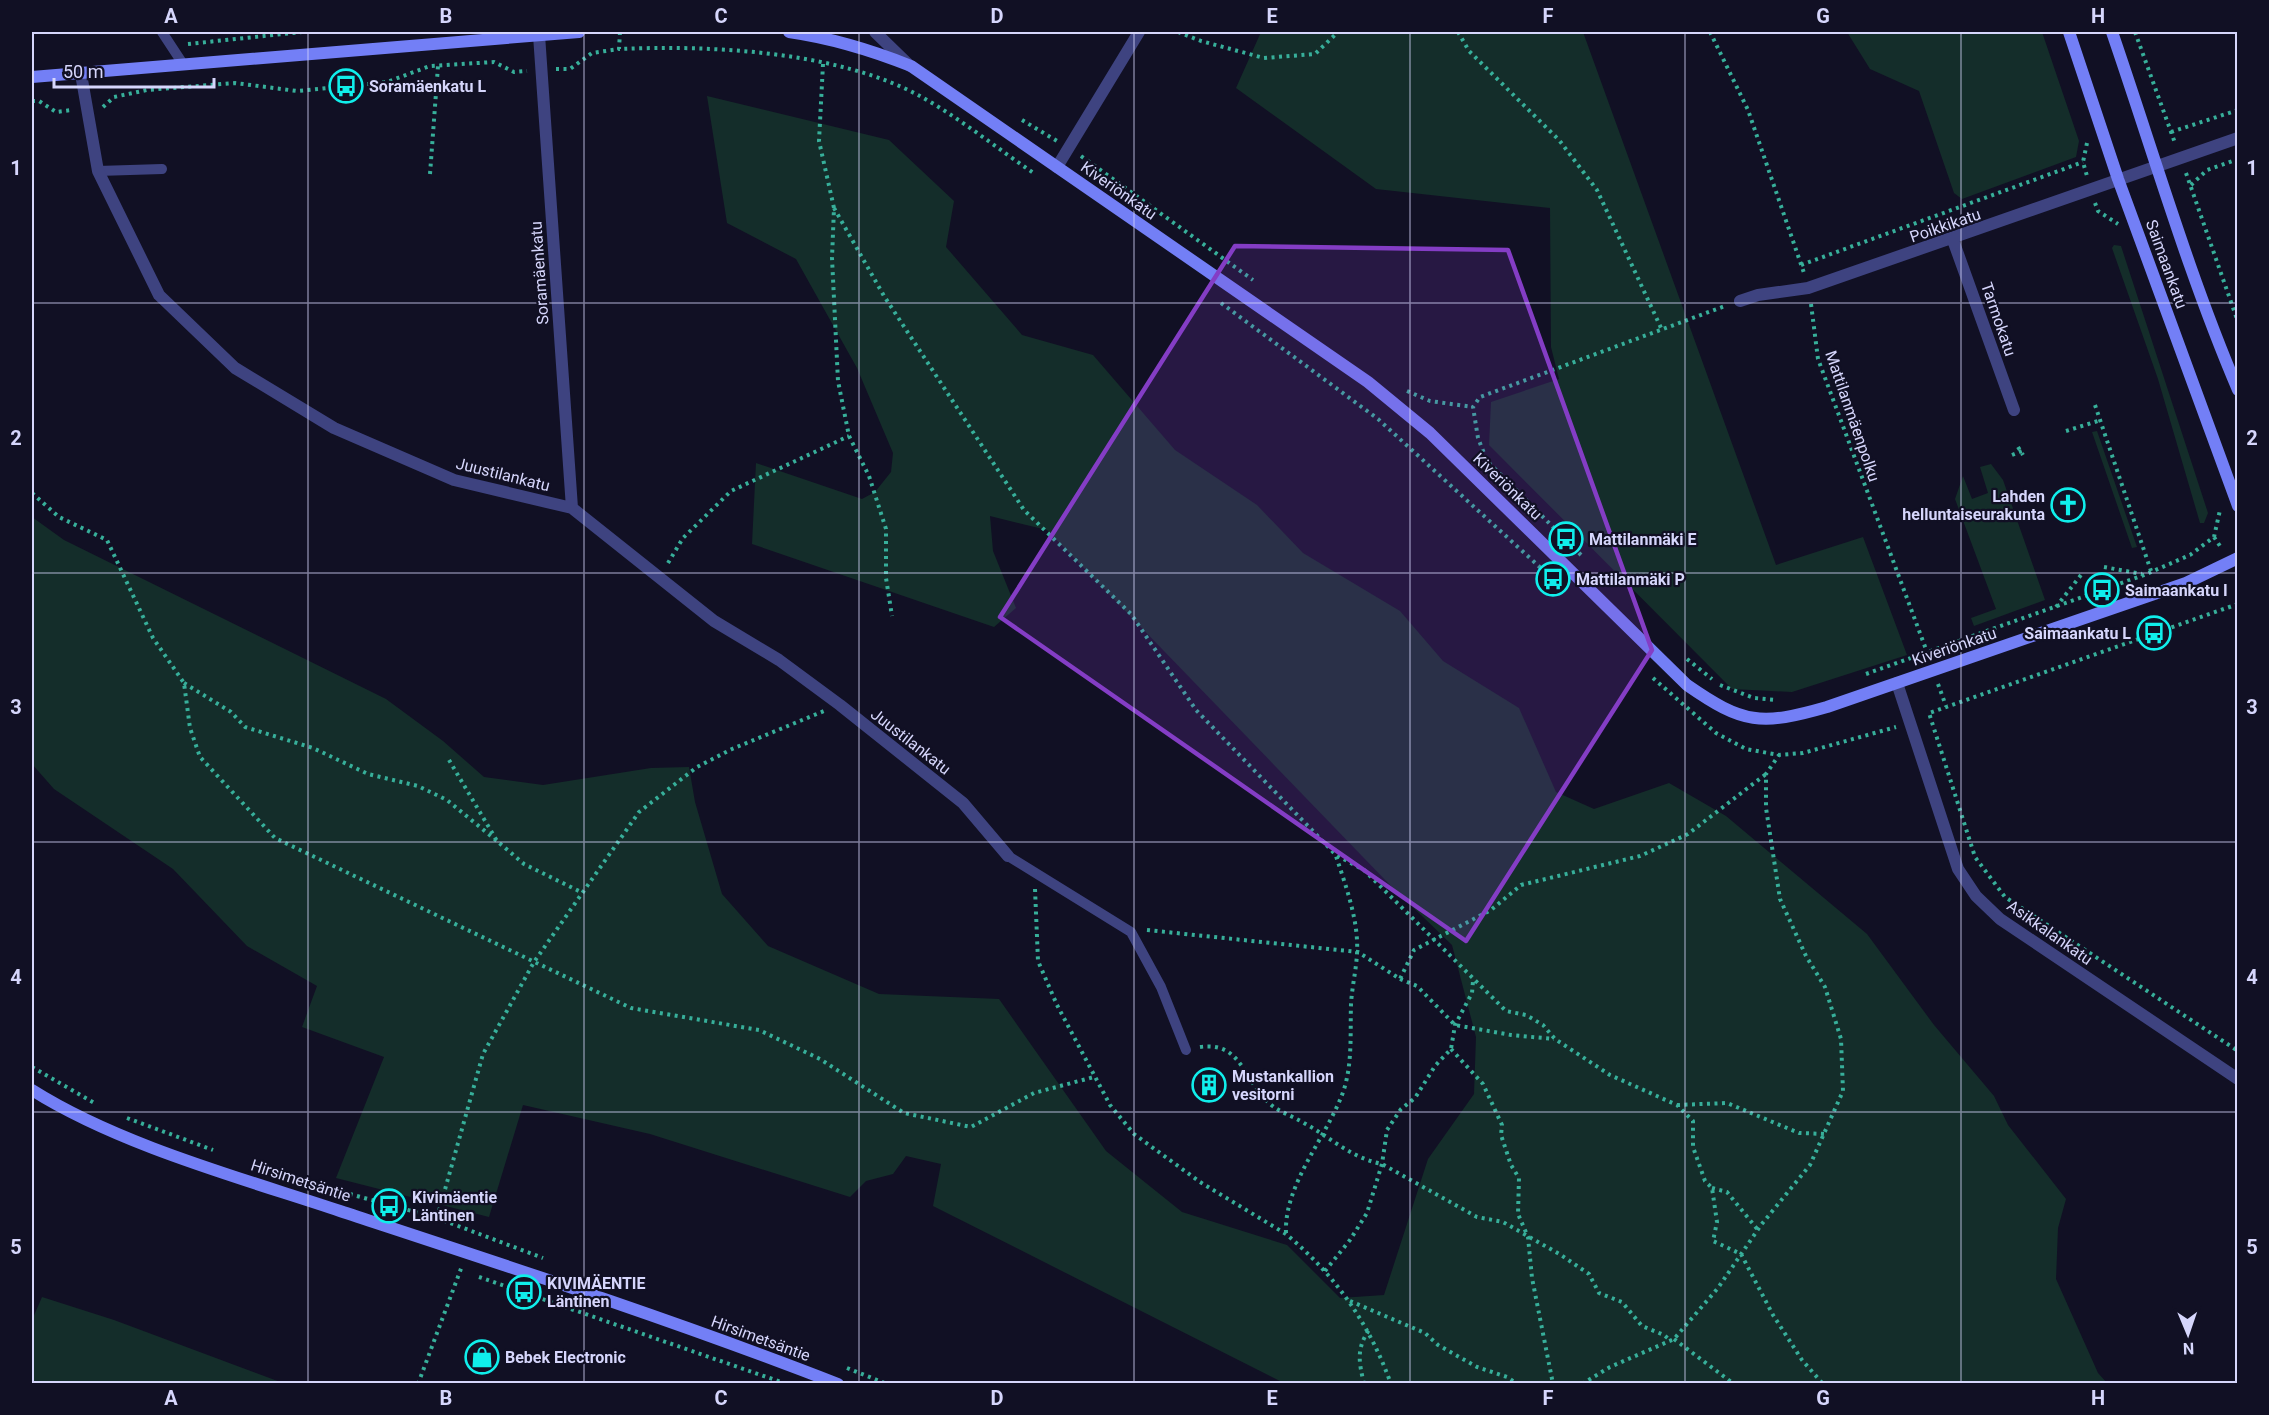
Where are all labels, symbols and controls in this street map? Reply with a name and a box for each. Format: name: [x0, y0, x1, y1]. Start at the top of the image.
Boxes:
text: A: [164, 4, 178, 28]
text: B: [440, 4, 452, 28]
text: C: [714, 4, 728, 28]
text: D: [991, 4, 1004, 28]
text: E: [1266, 4, 1278, 28]
text: F: [1543, 4, 1554, 28]
text: G: [1816, 4, 1830, 28]
text: H: [2091, 4, 2105, 28]
scale bar: [54, 51, 214, 89]
text: 50 m: [63, 61, 103, 82]
bus stop icon: Soramäenkatu L: [328, 68, 364, 104]
place label: Soramäenkatu L: [369, 77, 487, 96]
text: 1: [10, 156, 22, 180]
text: 1: [2246, 156, 2258, 180]
street label: Kiveriönkatu: [1077, 157, 1160, 223]
street label: Poikkikatu: [1907, 204, 1983, 246]
street label: Saimaankatu: [2142, 217, 2191, 311]
street label: Soramäenkatu: [526, 221, 553, 325]
street label: Tarmokatu: [1977, 280, 2020, 359]
street label: Mattilanmäenpolku: [1821, 348, 1884, 484]
text: 2: [10, 426, 22, 450]
text: 2: [2246, 426, 2258, 450]
street label: Kiveriönkatu: [1469, 449, 1546, 524]
street label: Juustilankatu: [454, 454, 552, 495]
place label: Lahden helluntaiseurakunta: [1902, 487, 2045, 524]
church icon: Lahden helluntaiseurakunta: [2050, 487, 2086, 523]
bus stop icon: Mattilanmäki E: [1548, 521, 1584, 557]
place label: Mattilanmäki E: [1589, 530, 1697, 549]
bus stop icon: Mattilanmäki P: [1535, 561, 1571, 597]
place label: Mattilanmäki P: [1576, 570, 1685, 589]
bus stop icon: Saimaankatu I: [2084, 572, 2120, 608]
place label: Saimaankatu I: [2125, 581, 2228, 600]
bus stop icon: Saimaankatu L: [2136, 615, 2172, 651]
street label: Kiveriönkatu: [1909, 623, 1999, 670]
place label: Saimaankatu L: [2024, 624, 2131, 643]
text: 3: [10, 695, 22, 719]
text: 3: [2246, 695, 2258, 719]
street label: Juustilankatu: [867, 704, 954, 778]
street label: Asikkalankatu: [2003, 896, 2096, 969]
text: 4: [10, 965, 22, 989]
text: 4: [2246, 965, 2258, 989]
building icon: Mustankallion vesitorni: [1191, 1067, 1227, 1103]
place label: Mustankallion vesitorni: [1232, 1067, 1334, 1104]
street label: Hirsimetsäntie: [248, 1155, 353, 1206]
bus stop icon: Kivimäentie Läntinen: [371, 1188, 407, 1224]
place label: Kivimäentie Läntinen: [412, 1188, 497, 1225]
text: 5: [10, 1235, 22, 1259]
text: 5: [2246, 1235, 2258, 1259]
bus stop icon: KIVIMÄENTIE Läntinen: [506, 1274, 542, 1310]
place label: KIVIMÄENTIE Läntinen: [547, 1274, 646, 1311]
north arrow: [2158, 1304, 2218, 1364]
street label: Hirsimetsäntie: [709, 1312, 813, 1365]
shop icon: Bebek Electronic: [464, 1339, 500, 1375]
text: N: [2183, 1339, 2194, 1358]
place label: Bebek Electronic: [505, 1348, 626, 1367]
text: A: [164, 1386, 178, 1410]
text: B: [440, 1386, 452, 1410]
text: C: [714, 1386, 728, 1410]
text: D: [991, 1386, 1004, 1410]
text: E: [1266, 1386, 1278, 1410]
text: F: [1543, 1386, 1554, 1410]
text: G: [1816, 1386, 1830, 1410]
text: H: [2091, 1386, 2105, 1410]

